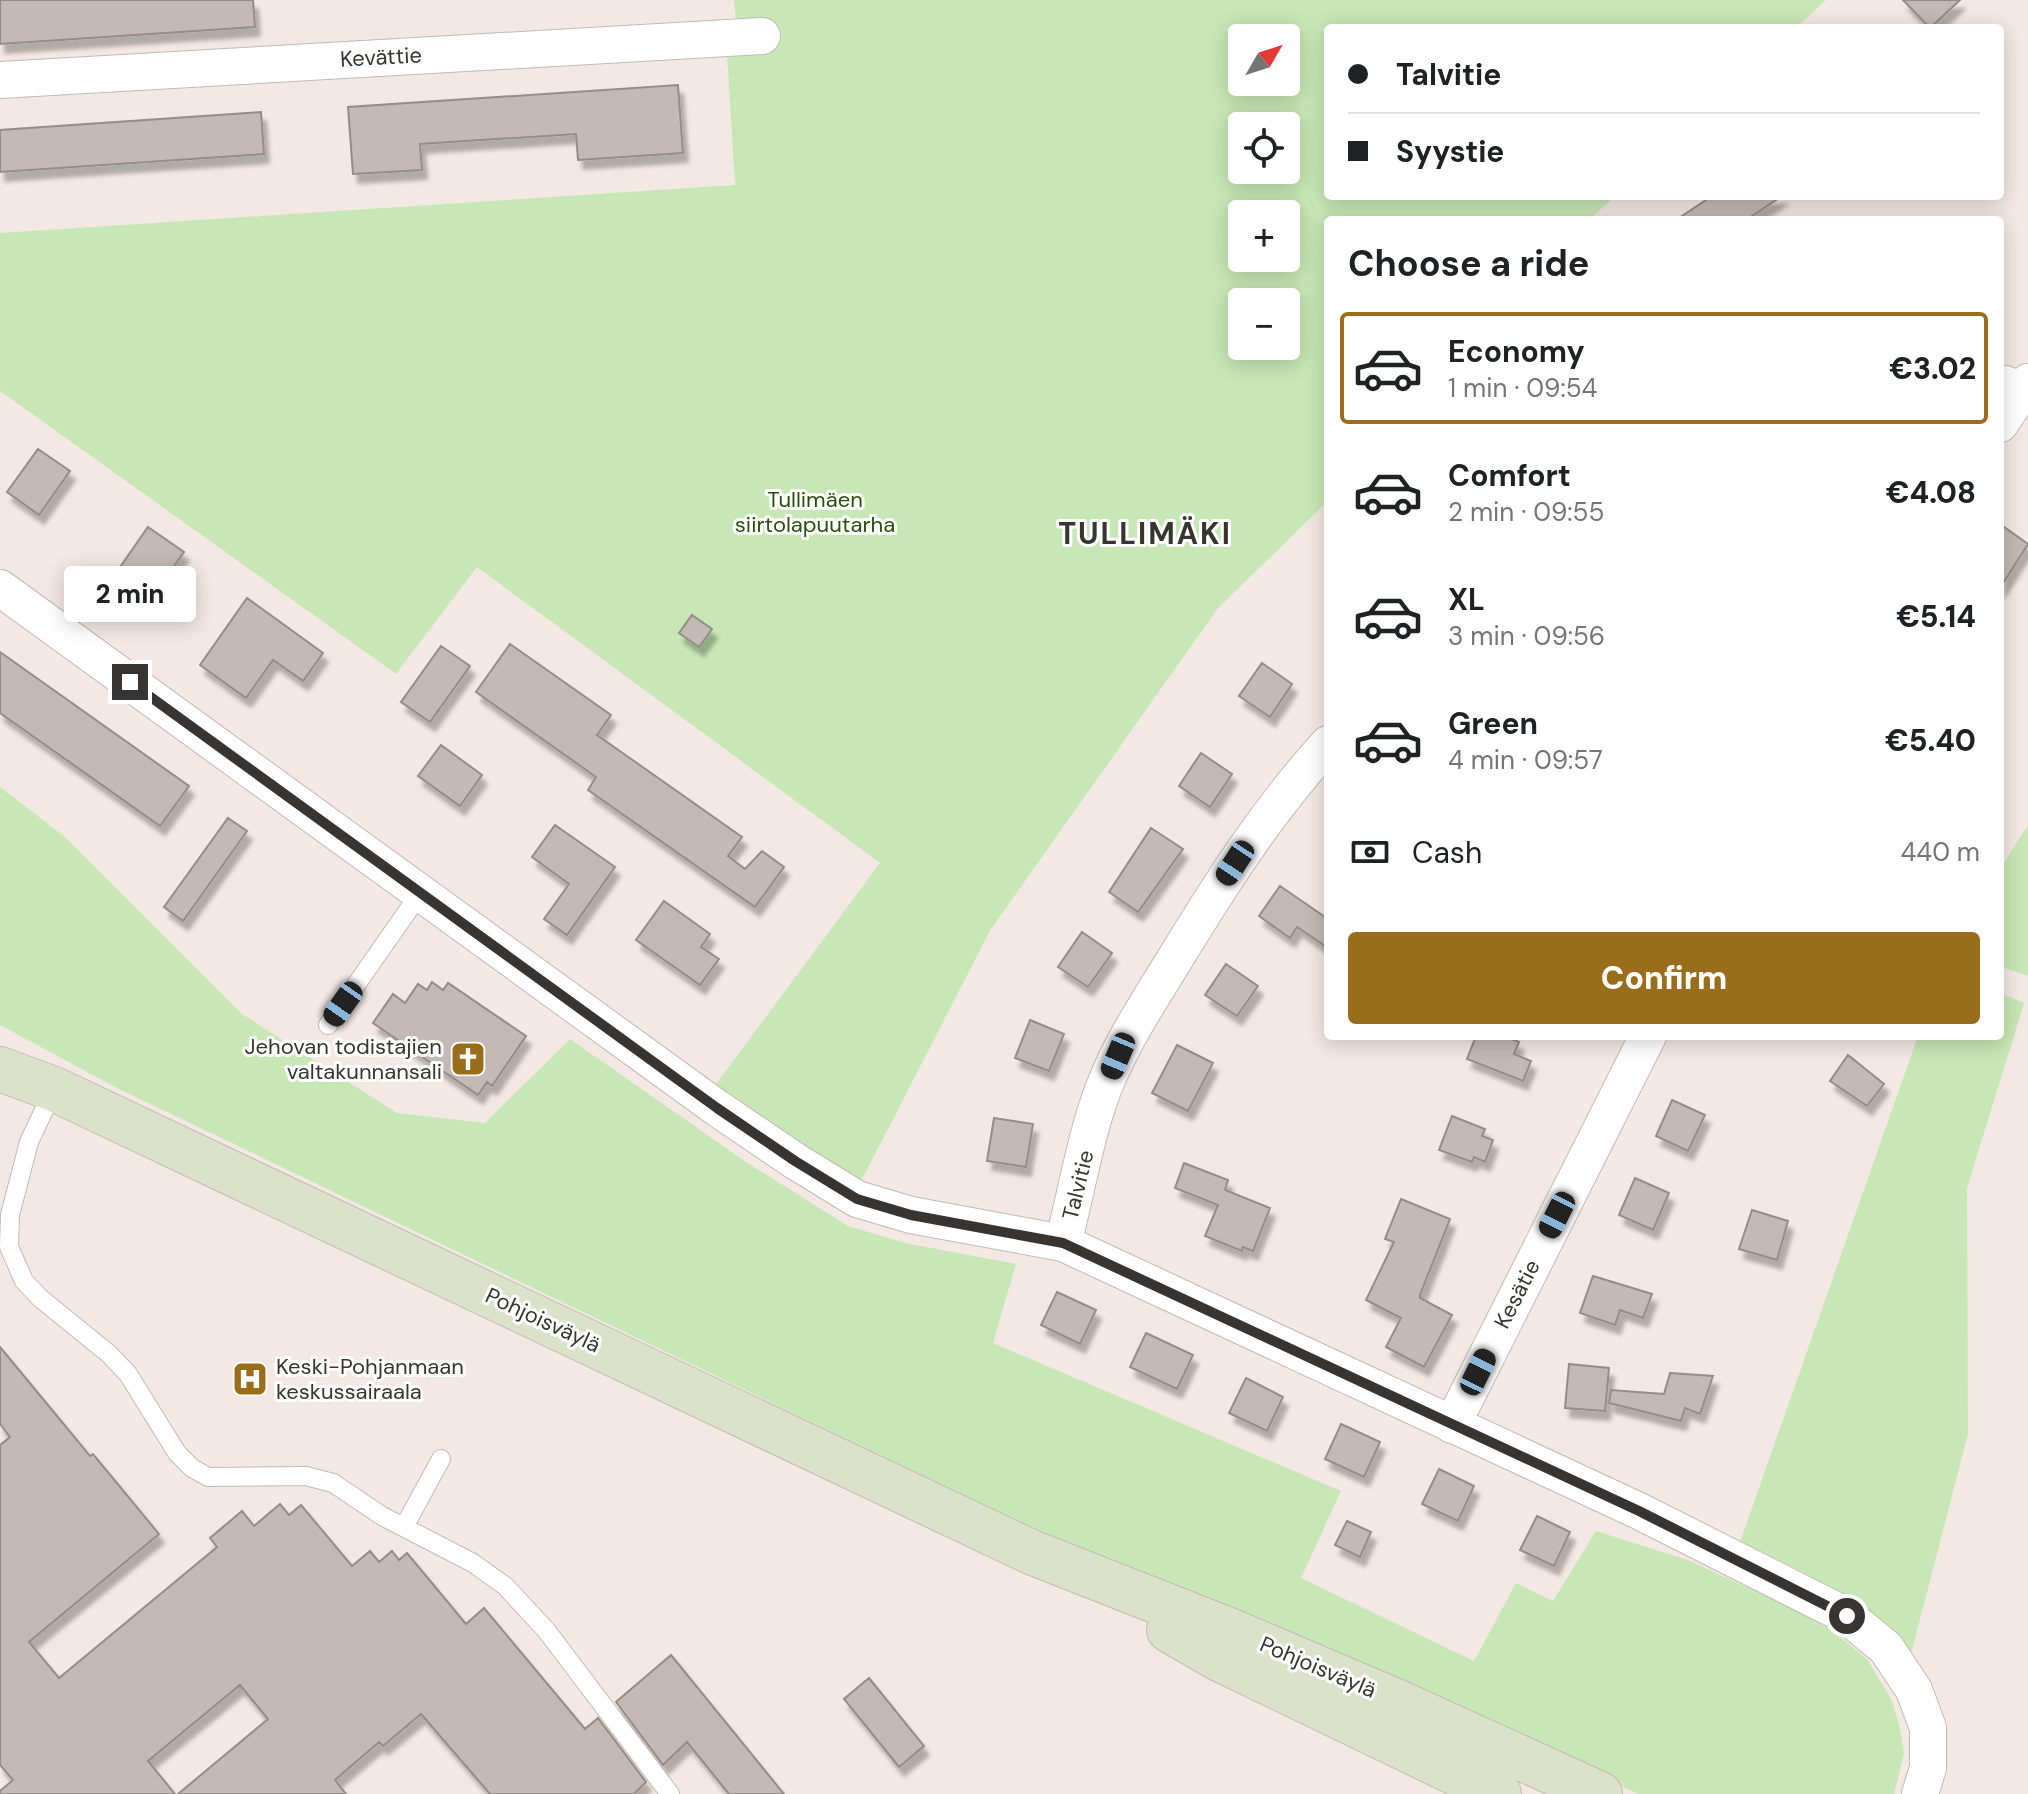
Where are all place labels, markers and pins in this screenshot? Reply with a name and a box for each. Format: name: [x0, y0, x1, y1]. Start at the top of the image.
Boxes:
place label: Jehovan todistajien valtakunnansali: [245, 1032, 442, 1086]
church icon: Jehovan todistajien valtakunnansali: [449, 1040, 487, 1078]
place label: Keski-Pohjanmaan keskussairaala: [276, 1352, 464, 1406]
hospital icon: Keski-Pohjanmaan keskussairaala: [231, 1360, 269, 1398]

